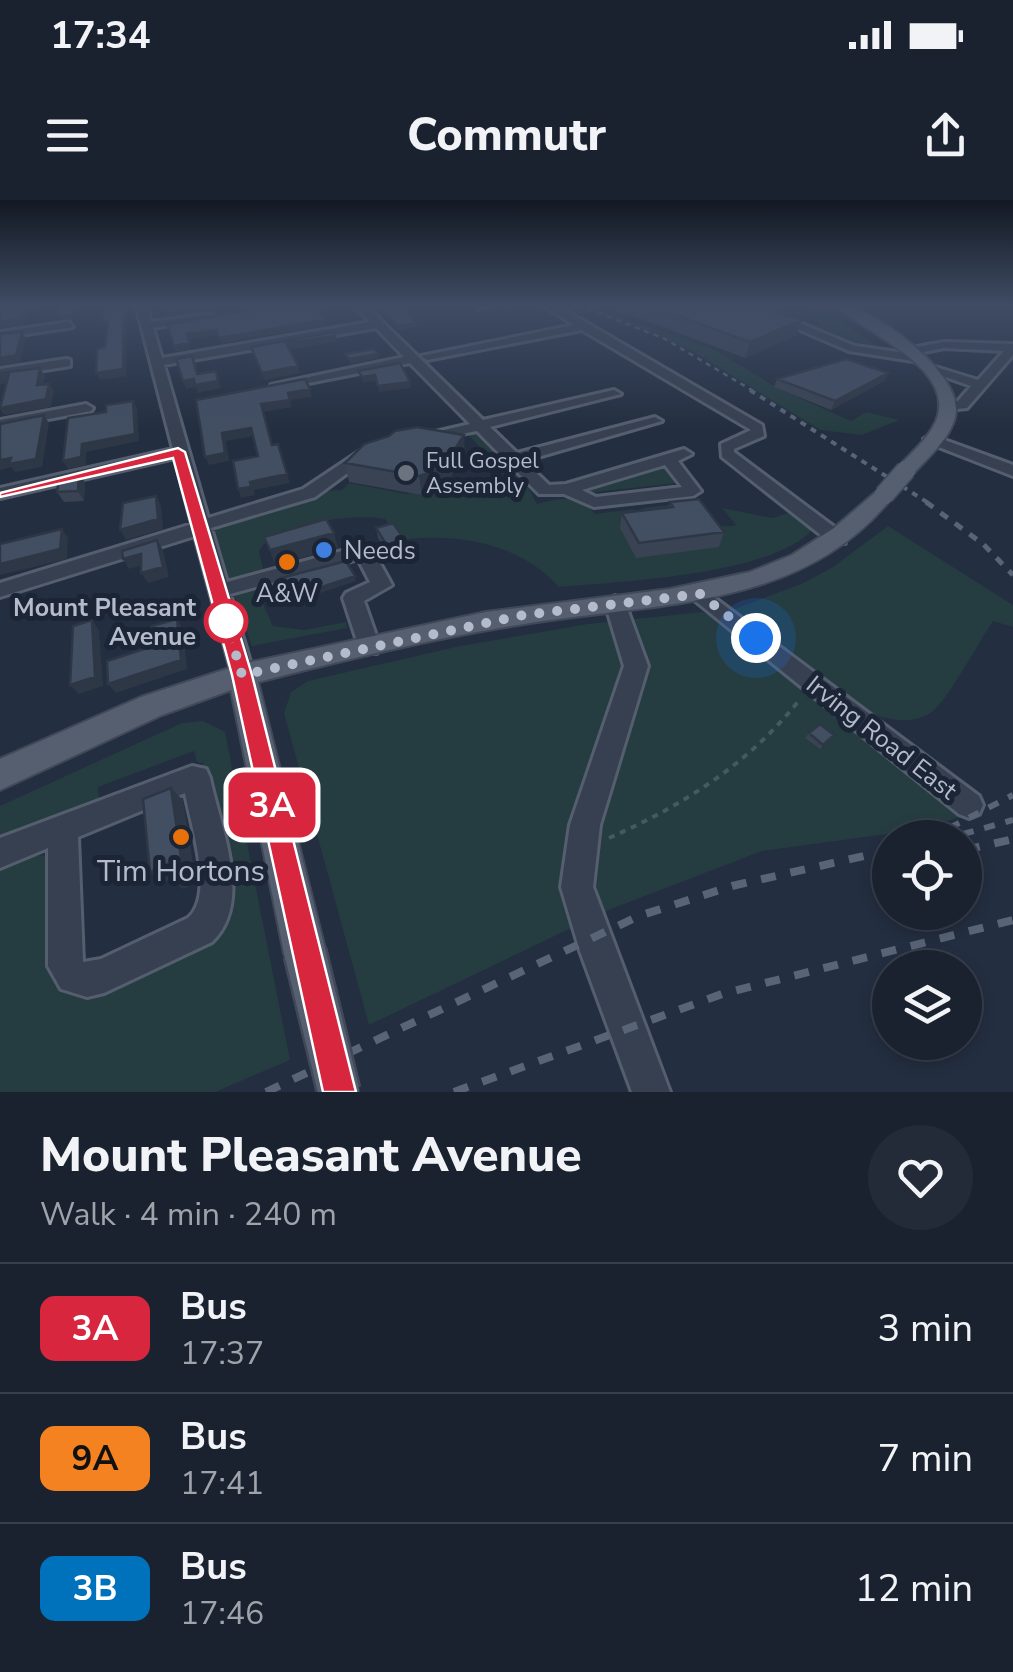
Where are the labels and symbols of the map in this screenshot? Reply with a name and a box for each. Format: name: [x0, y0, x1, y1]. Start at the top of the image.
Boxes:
place label: Full Gospel Assembly: [426, 446, 539, 501]
marker: Full Gospel Assembly: [395, 462, 417, 484]
place label: Needs: [344, 534, 416, 568]
marker: Needs: [313, 539, 335, 561]
marker: A&W: [276, 551, 298, 573]
place label: A&W: [256, 577, 318, 611]
place label: Mount Pleasant Avenue: [13, 591, 196, 654]
marker: Mount Pleasant Avenue: [205, 600, 247, 642]
your location: [731, 613, 781, 663]
street label: Irving Road East: [799, 668, 964, 808]
line badge: 3A: [227, 772, 317, 838]
marker: Tim Hortons: [170, 826, 192, 848]
place label: Tim Hortons: [97, 851, 265, 892]

